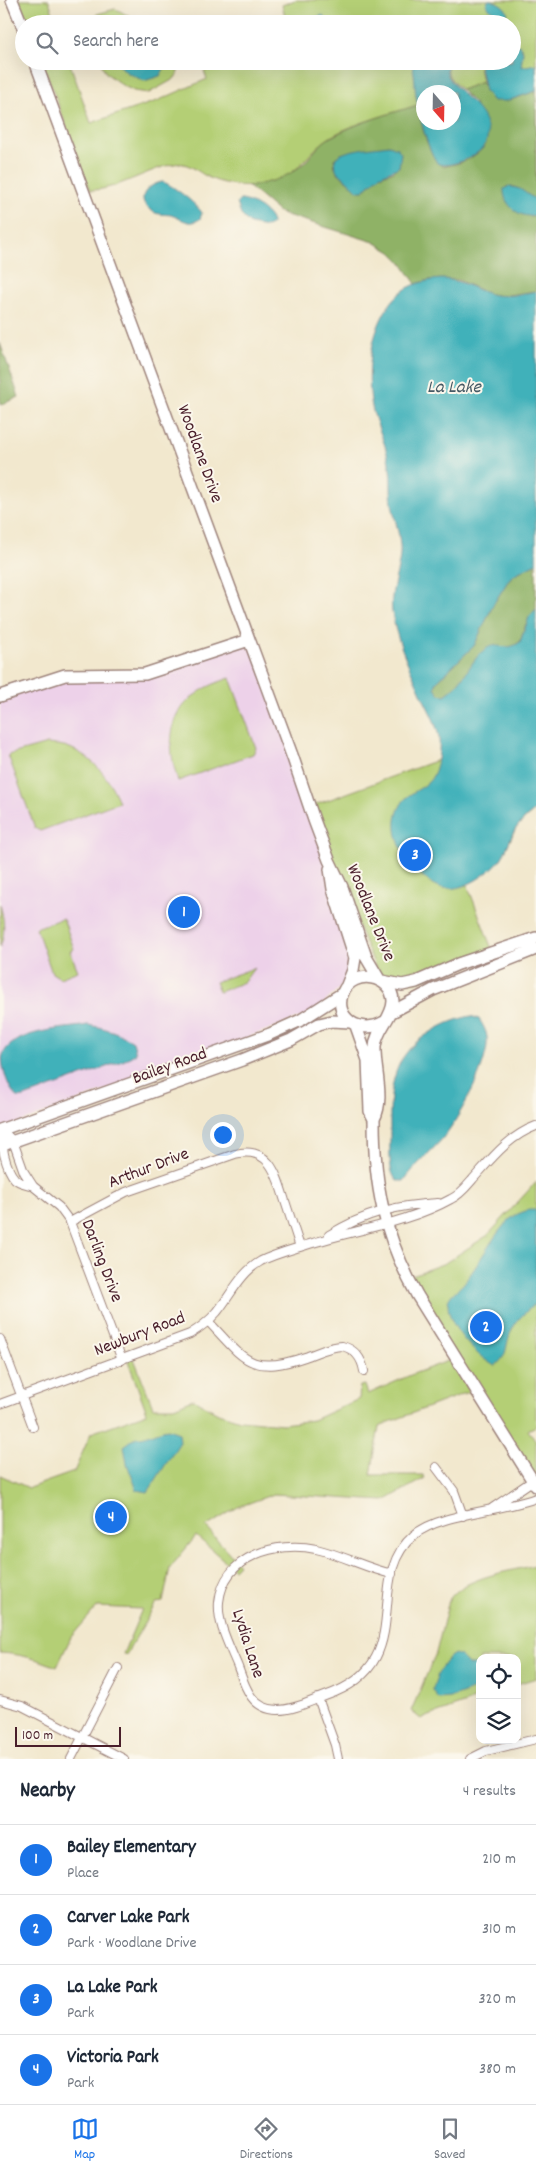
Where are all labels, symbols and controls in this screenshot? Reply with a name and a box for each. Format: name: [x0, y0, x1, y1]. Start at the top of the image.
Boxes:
search box: [15, 15, 521, 70]
icon: search: [33, 29, 61, 57]
text: Search here: [73, 29, 159, 56]
north arrow: [416, 85, 461, 130]
water label: La Lake: [427, 375, 483, 402]
street label: Woodlane Drive: [170, 402, 228, 507]
pin: 3: [399, 836, 431, 874]
street label: Woodlane Drive: [339, 861, 401, 965]
pin: 1: [168, 893, 200, 931]
street label: Bailey Road: [129, 1042, 211, 1092]
your location: [210, 1122, 236, 1148]
street label: Arthur Drive: [105, 1142, 193, 1196]
street label: Darling Drive: [74, 1216, 128, 1306]
street label: Newbury Road: [91, 1306, 189, 1364]
pin: 2: [470, 1308, 502, 1346]
pin: 4: [95, 1498, 127, 1536]
street label: Lydia Lane: [224, 1606, 270, 1682]
map controls: [476, 1654, 521, 1744]
button: locate: [476, 1654, 521, 1699]
button: layers: [476, 1699, 521, 1744]
scale bar: [15, 1724, 121, 1747]
text: 100 m: [22, 1726, 53, 1746]
text: Nearby: [20, 1777, 75, 1807]
text: 4 results: [463, 1780, 516, 1803]
text: Bailey Elementary: [67, 1835, 196, 1862]
text: 1: [34, 1848, 38, 1871]
text: 210 m: [482, 1848, 516, 1871]
text: Place: [67, 1862, 99, 1885]
text: Carver Lake Park: [67, 1905, 190, 1932]
text: 2: [33, 1918, 40, 1941]
text: 310 m: [482, 1918, 516, 1941]
text: Park · Woodlane Drive: [67, 1932, 196, 1955]
text: La Lake Park: [67, 1975, 158, 2002]
text: 3: [32, 1988, 40, 2011]
text: 320 m: [479, 1988, 516, 2011]
text: Park: [67, 2002, 94, 2025]
text: Victoria Park: [67, 2045, 159, 2072]
text: 4: [33, 2058, 39, 2081]
text: 380 m: [479, 2058, 516, 2081]
text: Park: [67, 2072, 94, 2095]
tab: Map: [71, 2115, 99, 2165]
tab: Directions: [240, 2115, 293, 2165]
tab: Saved: [434, 2115, 465, 2165]

